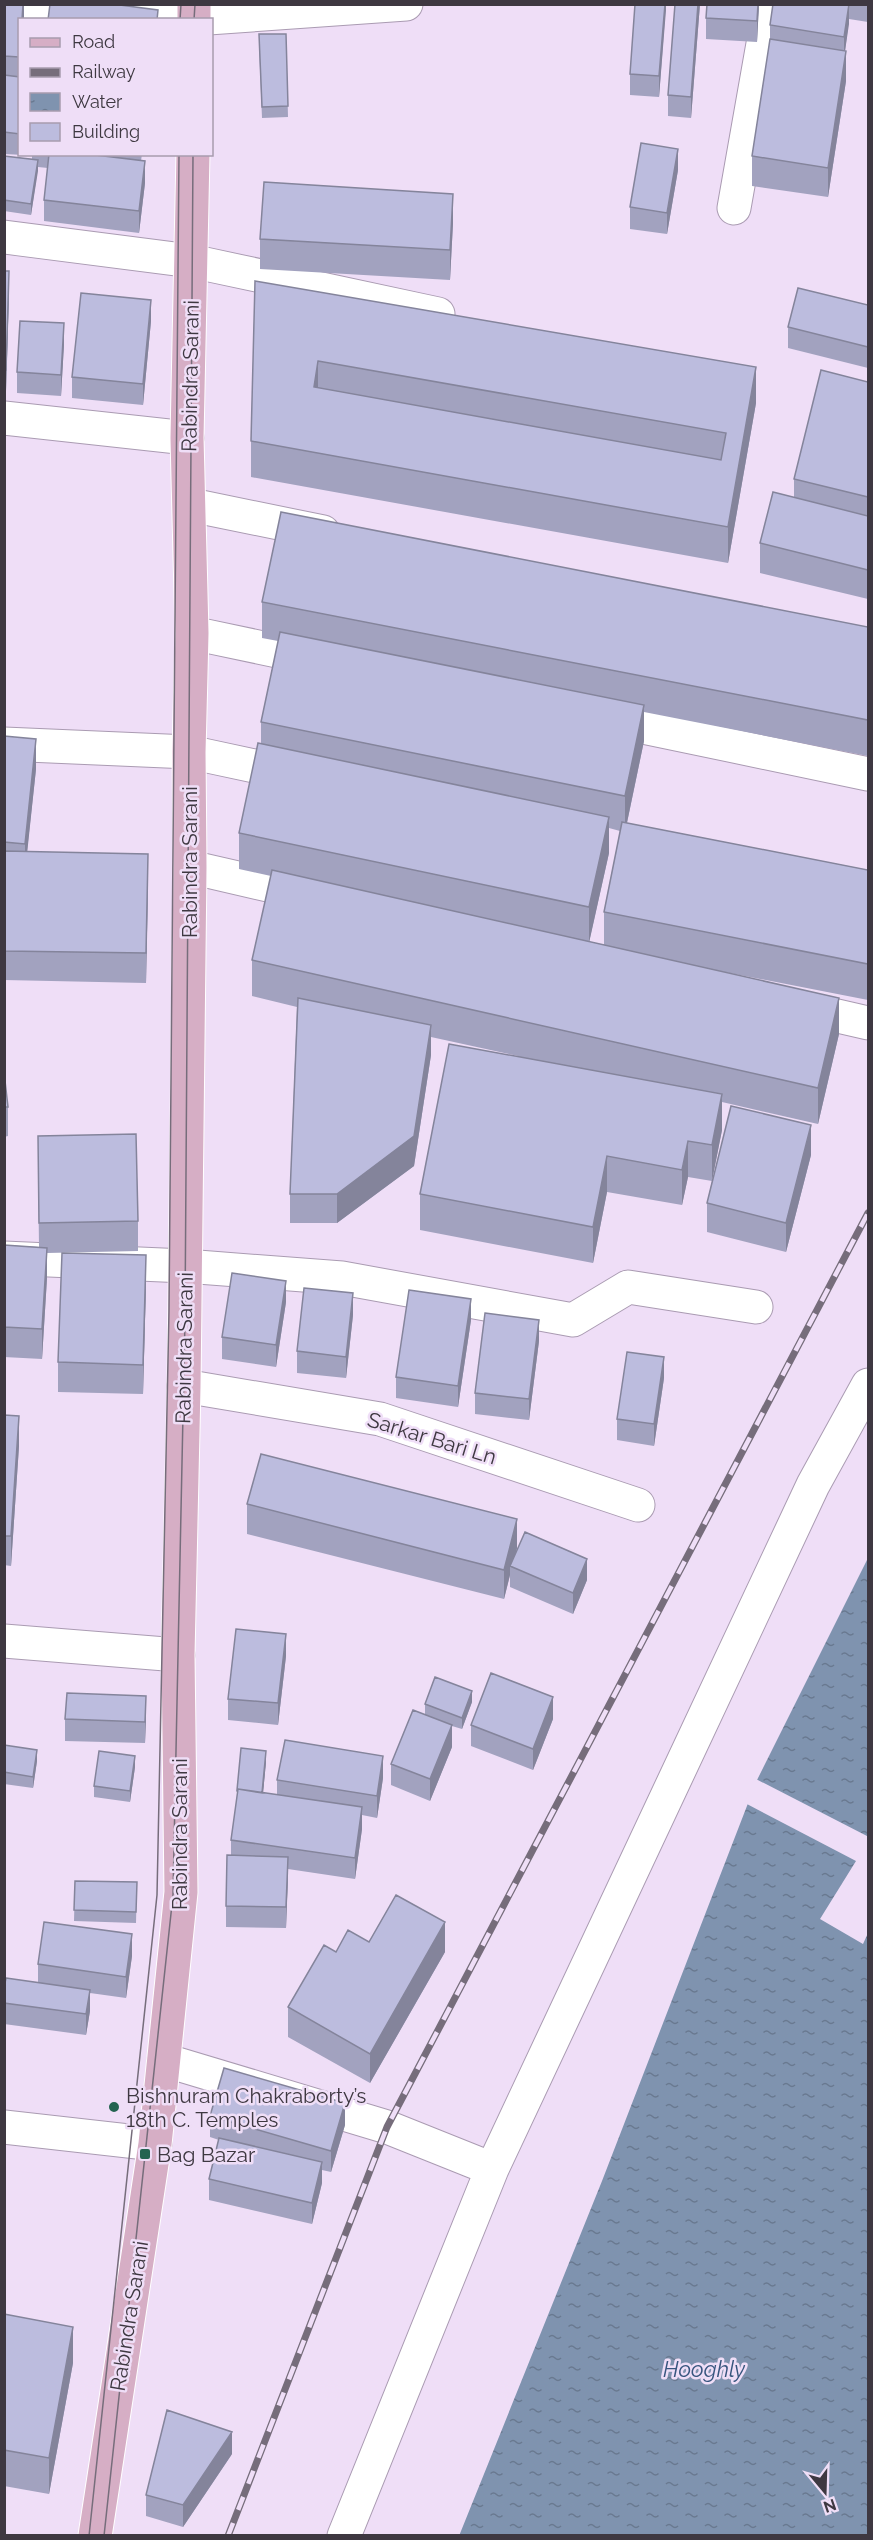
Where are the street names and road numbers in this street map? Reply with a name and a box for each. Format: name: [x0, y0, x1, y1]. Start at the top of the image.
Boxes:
street label: Rabindra Sarani: [176, 300, 204, 452]
street label: Rabindra Sarani: [177, 786, 202, 938]
street label: Rabindra Sarani: [170, 1272, 198, 1424]
street label: Sarkar Bari Ln: [364, 1407, 500, 1469]
street label: Rabindra Sarani: [167, 1758, 192, 1910]
street label: Rabindra Sarani: [105, 2239, 153, 2393]

